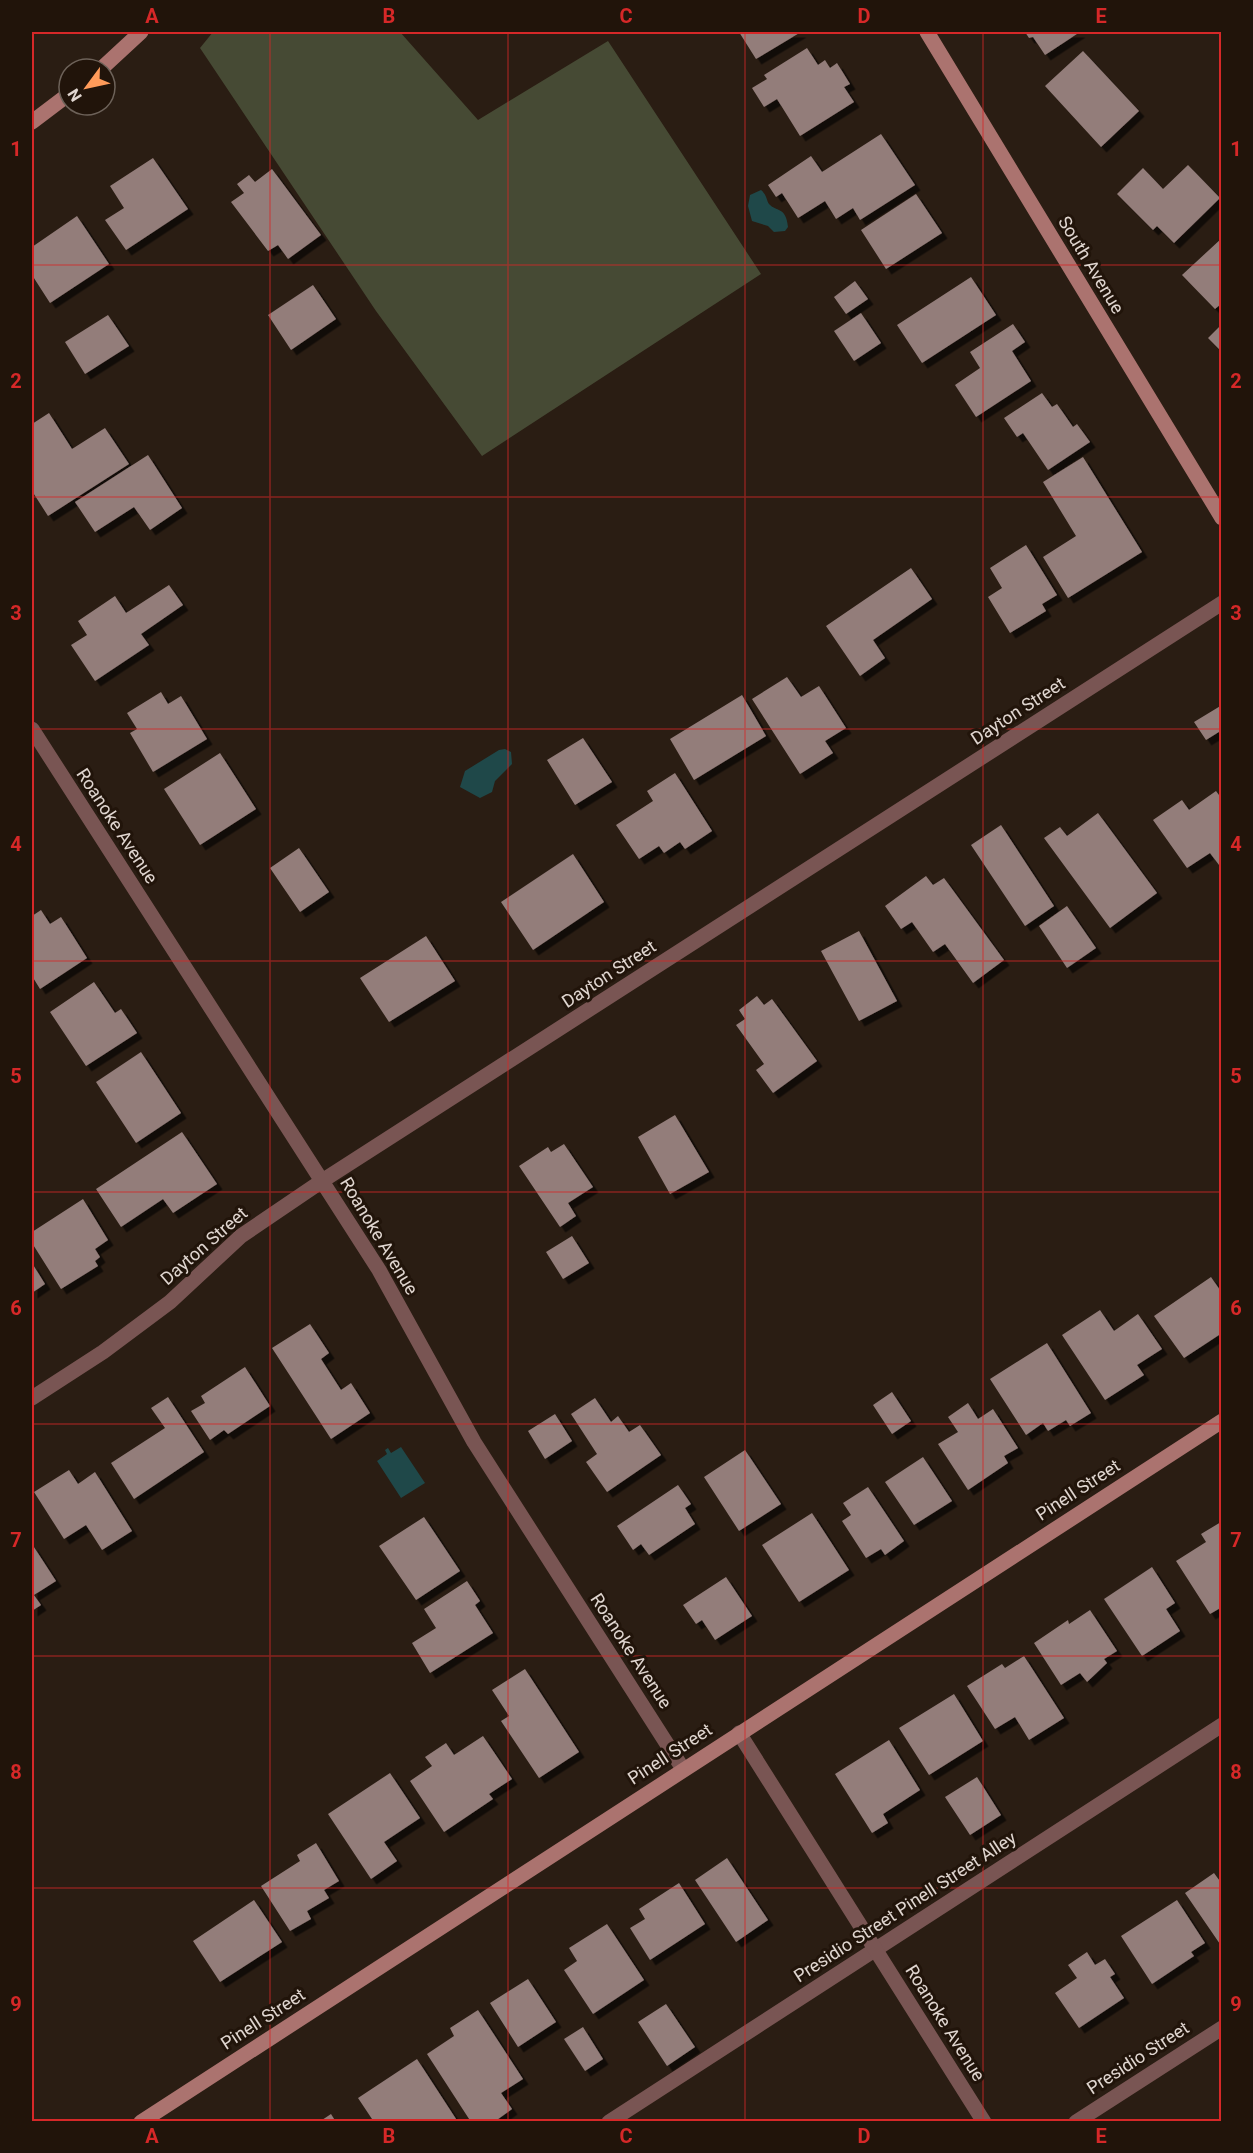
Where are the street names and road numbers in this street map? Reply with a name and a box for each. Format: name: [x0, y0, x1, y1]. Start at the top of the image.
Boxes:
street label: South Avenue: [1054, 212, 1129, 317]
street label: Dayton Street: [967, 672, 1069, 749]
street label: Roanoke Avenue: [72, 764, 162, 887]
street label: Dayton Street: [558, 935, 660, 1012]
street label: Roanoke Avenue: [336, 1173, 423, 1298]
street label: Dayton Street: [156, 1202, 251, 1289]
street label: Pinell Street: [1032, 1455, 1124, 1525]
street label: Roanoke Avenue: [586, 1589, 676, 1712]
street label: Pinell Street: [624, 1719, 716, 1789]
street label: Presidio Street Pinell Street Alley: [790, 1827, 1020, 1986]
street label: Roanoke Avenue: [901, 1961, 990, 2085]
street label: Pinell Street: [217, 1984, 309, 2054]
street label: Presidio Street: [1083, 2017, 1193, 2098]

